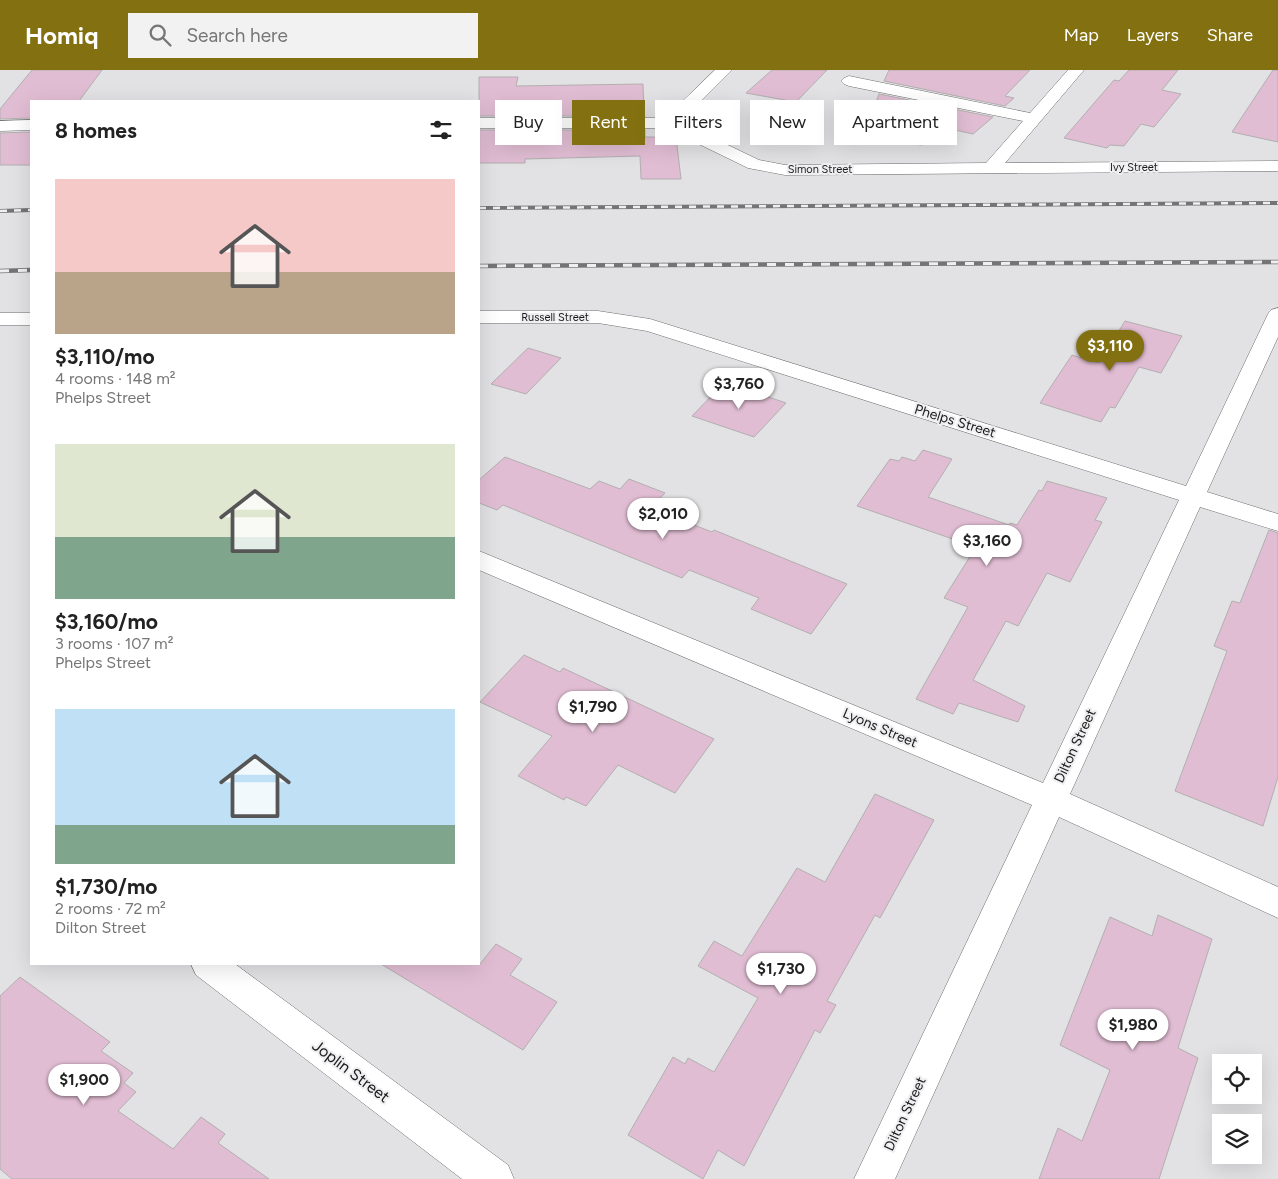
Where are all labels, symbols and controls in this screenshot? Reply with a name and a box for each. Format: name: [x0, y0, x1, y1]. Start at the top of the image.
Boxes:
search box: [128, 13, 478, 58]
text: Homiq: [25, 21, 98, 50]
icon: search: [146, 21, 174, 49]
text: Search here: [186, 24, 288, 47]
text: Map: [1064, 24, 1099, 46]
text: Layers: [1127, 24, 1179, 46]
text: Share: [1207, 24, 1253, 46]
chip: Buy: [495, 100, 562, 145]
chip: Rent: [572, 100, 645, 145]
chip: Filters: [655, 100, 740, 145]
chip: New: [750, 100, 824, 145]
chip: Apartment: [834, 100, 957, 145]
icon: filters: [427, 116, 455, 144]
text: 8 homes: [55, 118, 137, 143]
street label: Ivy Street: [1110, 161, 1158, 174]
street label: Simon Street: [788, 163, 852, 176]
icon: home: [210, 211, 300, 301]
street label: Russell Street: [521, 311, 589, 324]
pin: $3,110: [1069, 330, 1151, 372]
text: $3,110: [1087, 336, 1133, 355]
text: $3,110/mo: [55, 344, 155, 369]
pin: $3,760: [698, 368, 780, 410]
text: 4 rooms · 148 m²: [55, 369, 176, 388]
text: $3,760: [714, 374, 764, 393]
text: Phelps Street: [55, 388, 151, 407]
street label: Phelps Street: [912, 401, 998, 441]
icon: home: [210, 476, 300, 566]
pin: $2,010: [622, 498, 704, 540]
text: $2,010: [638, 504, 688, 523]
pin: $3,160: [946, 524, 1028, 567]
text: $3,160: [963, 531, 1011, 550]
text: $3,160/mo: [55, 609, 158, 634]
text: 3 rooms · 107 m²: [55, 634, 173, 653]
text: Phelps Street: [55, 653, 151, 672]
pin: $1,790: [552, 690, 634, 733]
text: $1,790: [569, 697, 617, 716]
street label: Lyons Street: [840, 705, 920, 751]
street label: Dilton Street: [1050, 706, 1100, 786]
icon: home: [210, 741, 300, 831]
text: $1,730/mo: [55, 874, 157, 899]
text: 2 rooms · 72 m²: [55, 899, 166, 918]
text: Dilton Street: [55, 918, 146, 937]
pin: $1,730: [740, 952, 822, 995]
text: $1,730: [757, 959, 805, 978]
pin: $1,980: [1092, 1008, 1174, 1051]
text: $1,980: [1108, 1015, 1158, 1034]
street label: Joplin Street: [309, 1036, 393, 1106]
map controls: [1212, 1054, 1262, 1164]
button: locate: [1212, 1054, 1262, 1104]
pin: $1,900: [43, 1064, 125, 1106]
text: $1,900: [59, 1070, 109, 1089]
street label: Dilton Street: [880, 1074, 930, 1154]
button: layers: [1212, 1114, 1262, 1164]

